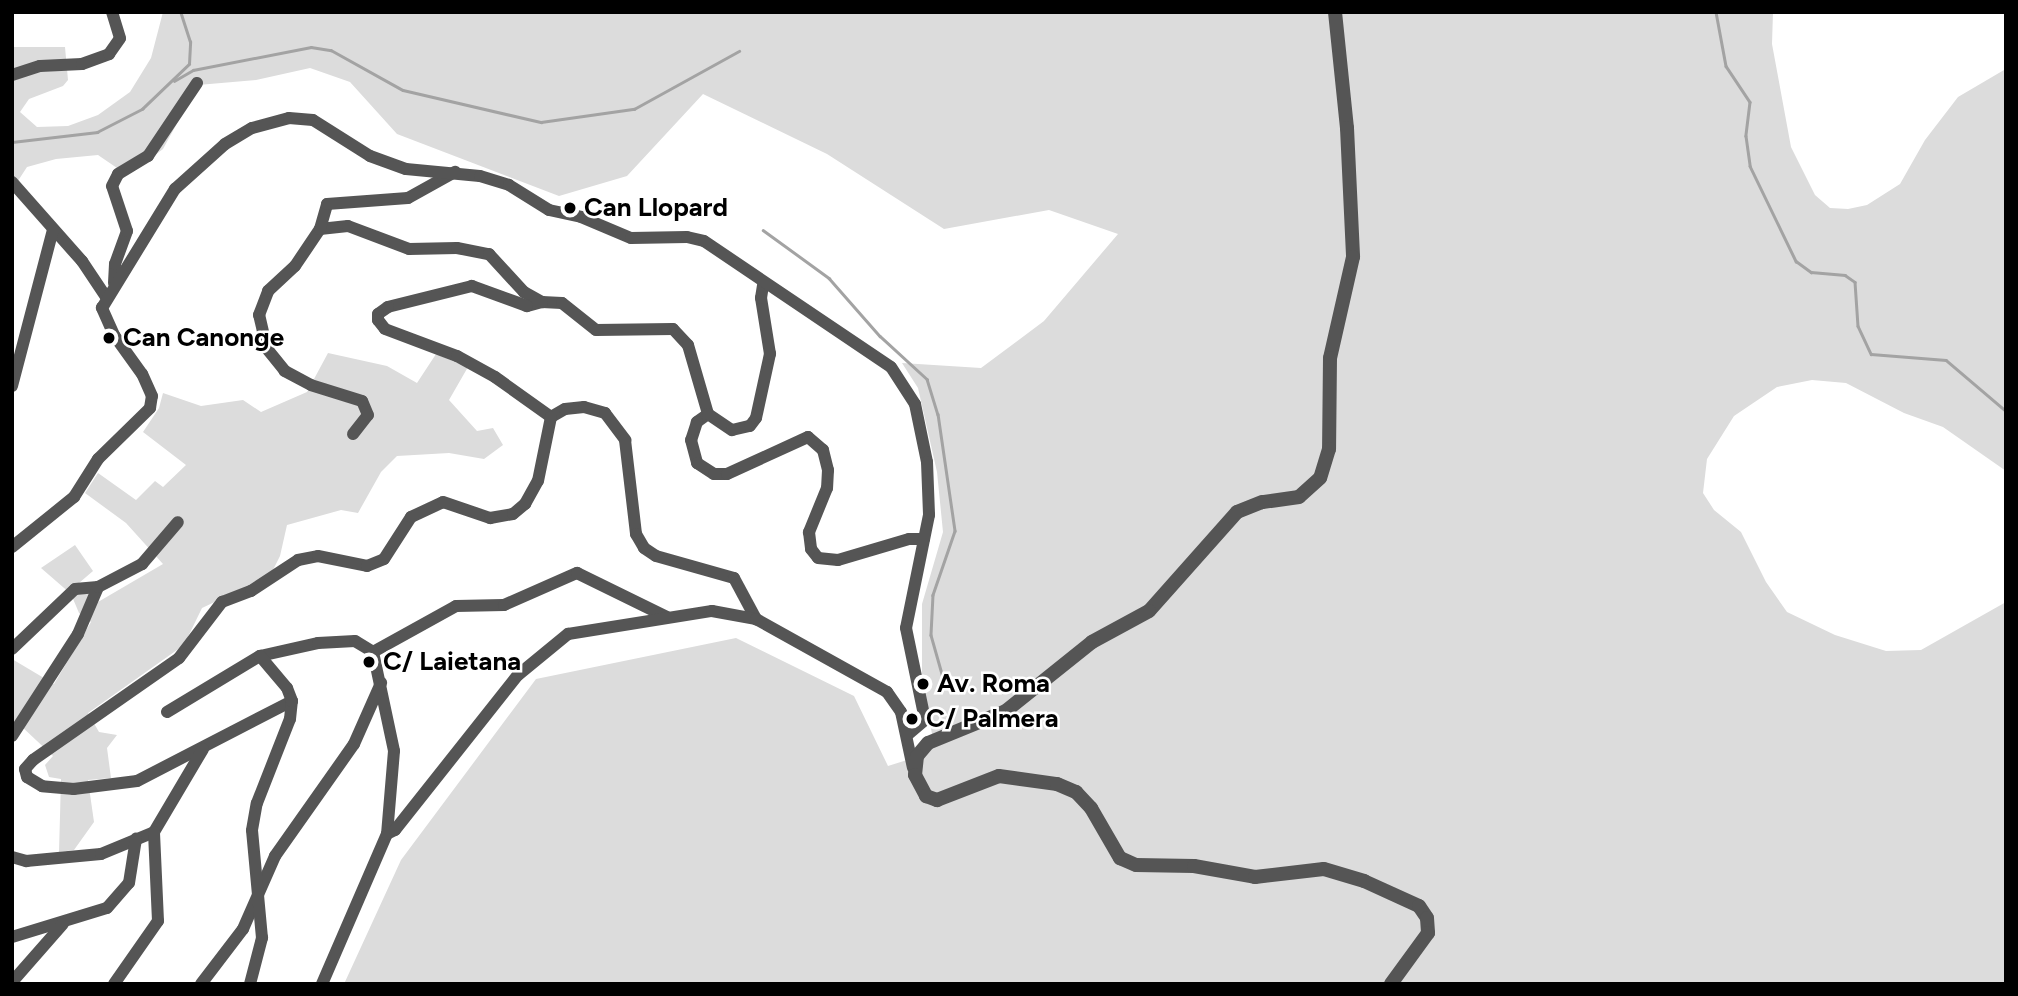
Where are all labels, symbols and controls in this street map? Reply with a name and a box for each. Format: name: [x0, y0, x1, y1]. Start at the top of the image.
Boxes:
place label: Can Llopard: [584, 192, 728, 224]
marker: Can Llopard: [562, 200, 578, 216]
place label: Can Canonge: [123, 322, 284, 354]
marker: Can Canonge: [101, 330, 117, 346]
place label: C/ Laietana: [383, 646, 521, 678]
marker: C/ Laietana: [361, 654, 377, 670]
place label: Av. Roma: [937, 668, 1050, 700]
marker: Av. Roma: [915, 676, 931, 692]
place label: C/ Palmera: [926, 703, 1059, 735]
marker: C/ Palmera: [904, 711, 920, 727]

